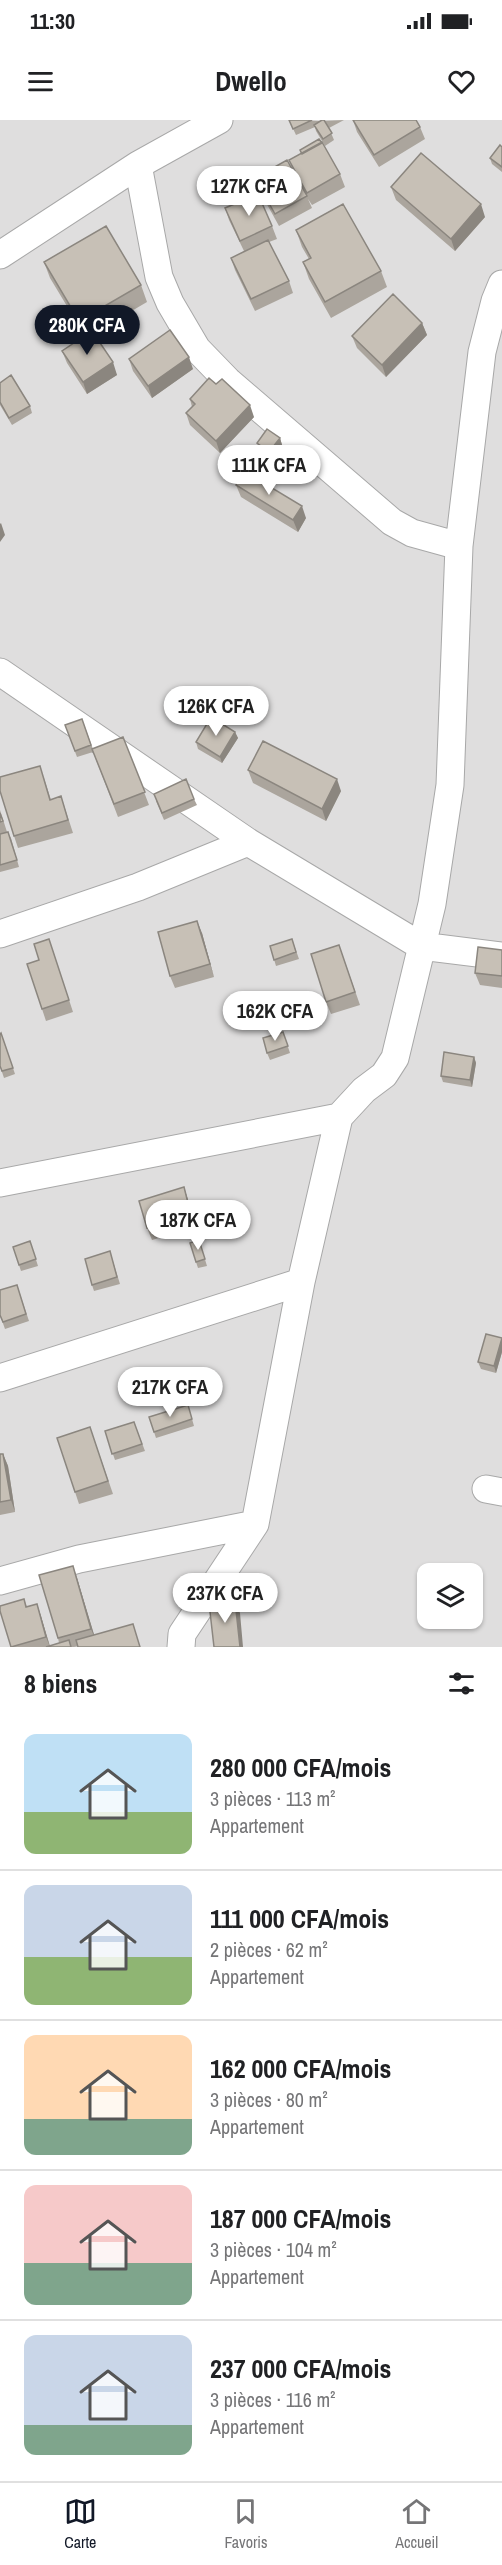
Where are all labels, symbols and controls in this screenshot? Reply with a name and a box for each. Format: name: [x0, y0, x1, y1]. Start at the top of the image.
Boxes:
text: 11:30: [30, 6, 75, 36]
text: Dwello: [215, 63, 287, 99]
icon: menu: [24, 65, 57, 98]
icon: heart: [445, 65, 478, 98]
pin: 127K CFA: [187, 166, 311, 217]
text: 127K CFA: [211, 172, 287, 199]
pin: 280K CFA: [25, 305, 149, 356]
text: 280K CFA: [49, 311, 125, 338]
pin: 111K CFA: [207, 445, 331, 496]
text: 111K CFA: [232, 451, 306, 478]
pin: 126K CFA: [154, 686, 278, 737]
text: 126K CFA: [178, 692, 254, 719]
pin: 162K CFA: [213, 991, 337, 1042]
text: 162K CFA: [237, 997, 313, 1024]
pin: 187K CFA: [136, 1200, 260, 1251]
text: 187K CFA: [160, 1206, 236, 1233]
pin: 217K CFA: [108, 1367, 232, 1418]
text: 217K CFA: [132, 1373, 208, 1400]
map controls: [417, 1563, 483, 1629]
button: layers: [417, 1563, 483, 1629]
pin: 237K CFA: [163, 1573, 287, 1624]
text: 237K CFA: [187, 1579, 263, 1606]
text: 8 biens: [24, 1666, 97, 1701]
icon: filters: [445, 1667, 478, 1700]
text: 280 000 CFA/mois: [210, 1750, 391, 1785]
icon: home: [72, 1758, 144, 1830]
text: 3 pièces · 113 m²: [210, 1785, 336, 1812]
text: Appartement: [210, 1812, 304, 1839]
text: 111 000 CFA/mois: [210, 1901, 389, 1936]
icon: home: [72, 1909, 144, 1981]
text: 2 pièces · 62 m²: [210, 1936, 328, 1963]
text: Appartement: [210, 1963, 304, 1990]
text: 162 000 CFA/mois: [210, 2051, 391, 2086]
icon: home: [72, 2059, 144, 2131]
text: 3 pièces · 80 m²: [210, 2086, 328, 2113]
text: Appartement: [210, 2113, 304, 2140]
text: 187 000 CFA/mois: [210, 2201, 391, 2236]
icon: home: [72, 2209, 144, 2281]
text: 3 pièces · 104 m²: [210, 2236, 337, 2263]
text: Appartement: [210, 2263, 304, 2290]
text: 237 000 CFA/mois: [210, 2351, 391, 2386]
icon: home: [72, 2359, 144, 2431]
text: 3 pièces · 116 m²: [210, 2386, 336, 2413]
text: Appartement: [210, 2413, 304, 2440]
tab: Carte: [64, 2495, 97, 2553]
tab: Favoris: [224, 2495, 268, 2553]
tab: Accueil: [395, 2495, 438, 2553]

